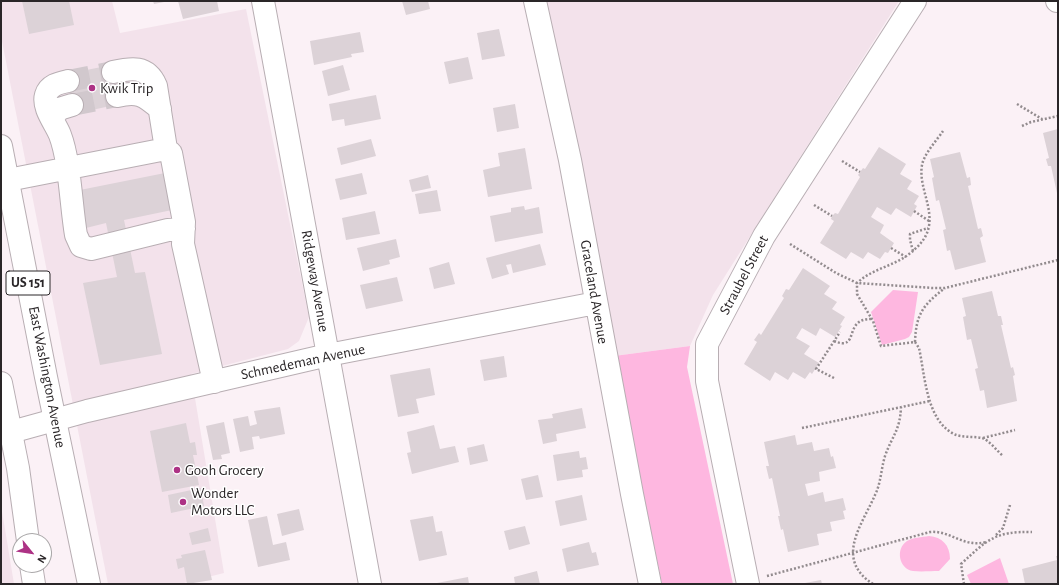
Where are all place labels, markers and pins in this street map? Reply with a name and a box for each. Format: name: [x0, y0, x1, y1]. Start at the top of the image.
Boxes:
place label: Kwik Trip: [100, 79, 153, 97]
marker: Kwik Trip: [87, 83, 97, 93]
place label: Gooh Grocery: [185, 461, 264, 479]
marker: Gooh Grocery: [172, 465, 182, 475]
place label: Wonder Motors LLC: [191, 484, 254, 519]
marker: Wonder Motors LLC: [178, 497, 188, 507]

